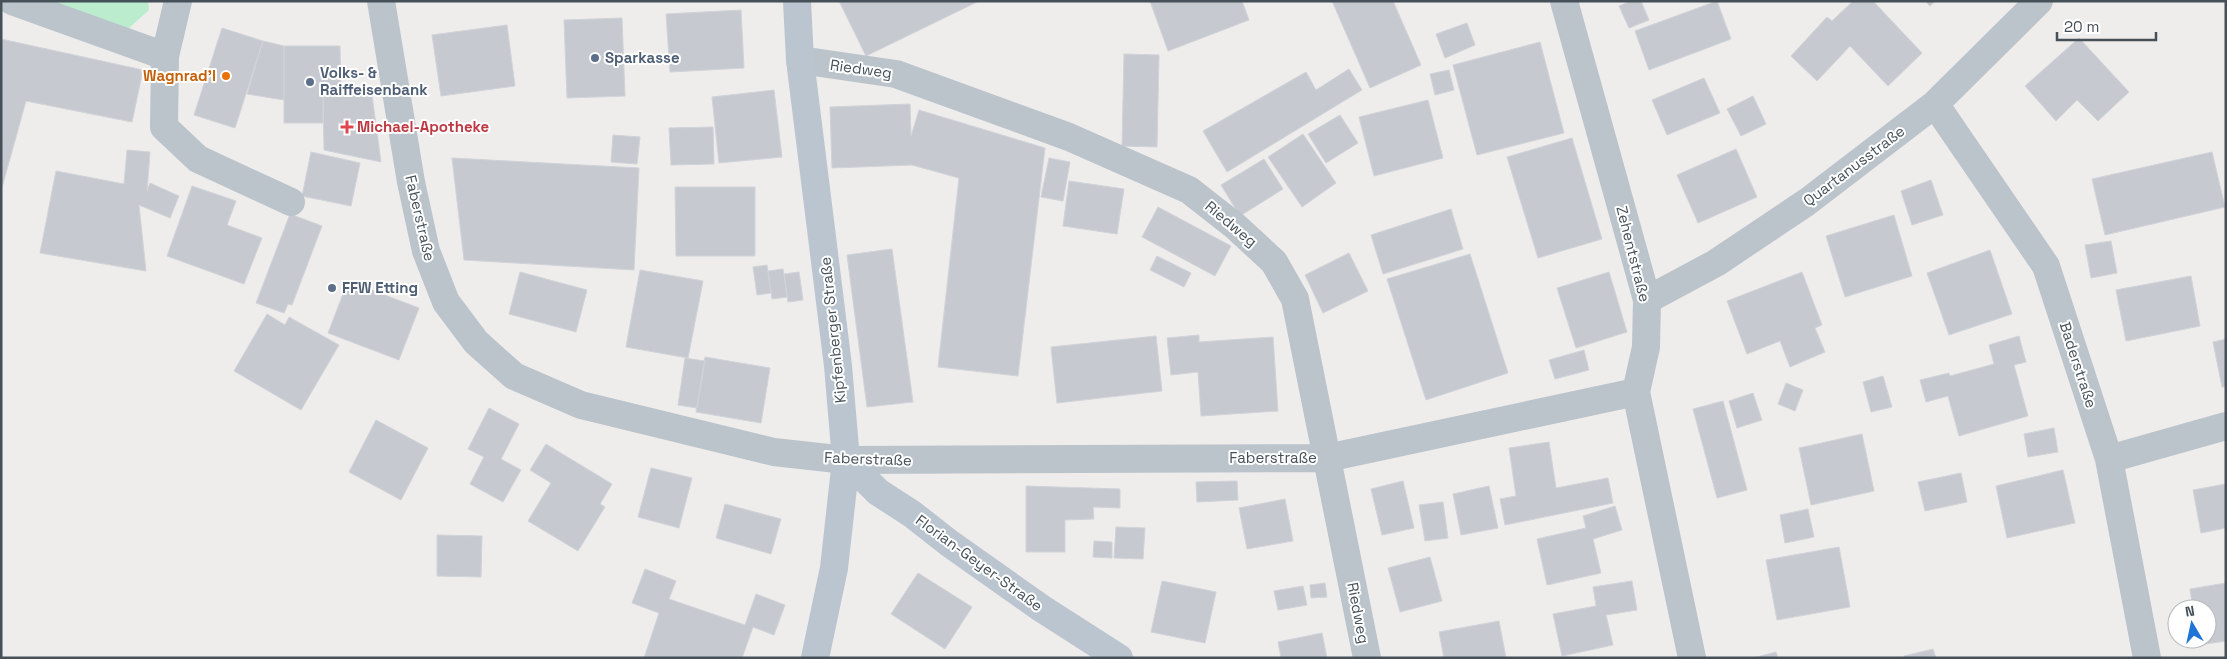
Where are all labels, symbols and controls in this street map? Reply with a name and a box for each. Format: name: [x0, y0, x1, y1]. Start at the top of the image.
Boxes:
scale bar: [2057, 10, 2156, 42]
text: 20 m: [2064, 17, 2099, 36]
place label: Sparkasse: [605, 48, 680, 67]
marker: Sparkasse: [589, 52, 601, 64]
street label: Riedweg: [829, 55, 893, 82]
place label: Volks- & Raiffeisenbank: [320, 63, 428, 99]
place label: Wagnrad'l: [143, 66, 216, 85]
marker: Wagnrad'l: [220, 70, 232, 82]
marker: Volks- & Raiffeisenbank: [304, 76, 316, 88]
place label: Michael-Apotheke: [357, 117, 490, 136]
marker: Michael-Apotheke: [341, 121, 353, 133]
street label: Quartanusstraße: [1799, 121, 1908, 210]
street label: Faberstraße: [401, 173, 440, 263]
street label: Riedweg: [1201, 196, 1261, 251]
street label: Zehentstraße: [1612, 204, 1655, 304]
street label: Kipfenberger Straße: [815, 256, 850, 404]
place label: FFW Etting: [342, 278, 418, 297]
marker: FFW Etting: [326, 282, 338, 294]
street label: Baderstraße: [2056, 319, 2101, 410]
street label: Faberstraße: [824, 447, 912, 470]
street label: Faberstraße: [1229, 448, 1317, 467]
street label: Florian-Geyer-Straße: [912, 510, 1047, 615]
street label: Riedweg: [1343, 581, 1374, 645]
north arrow: [2167, 599, 2217, 649]
text: N: [2184, 602, 2196, 621]

